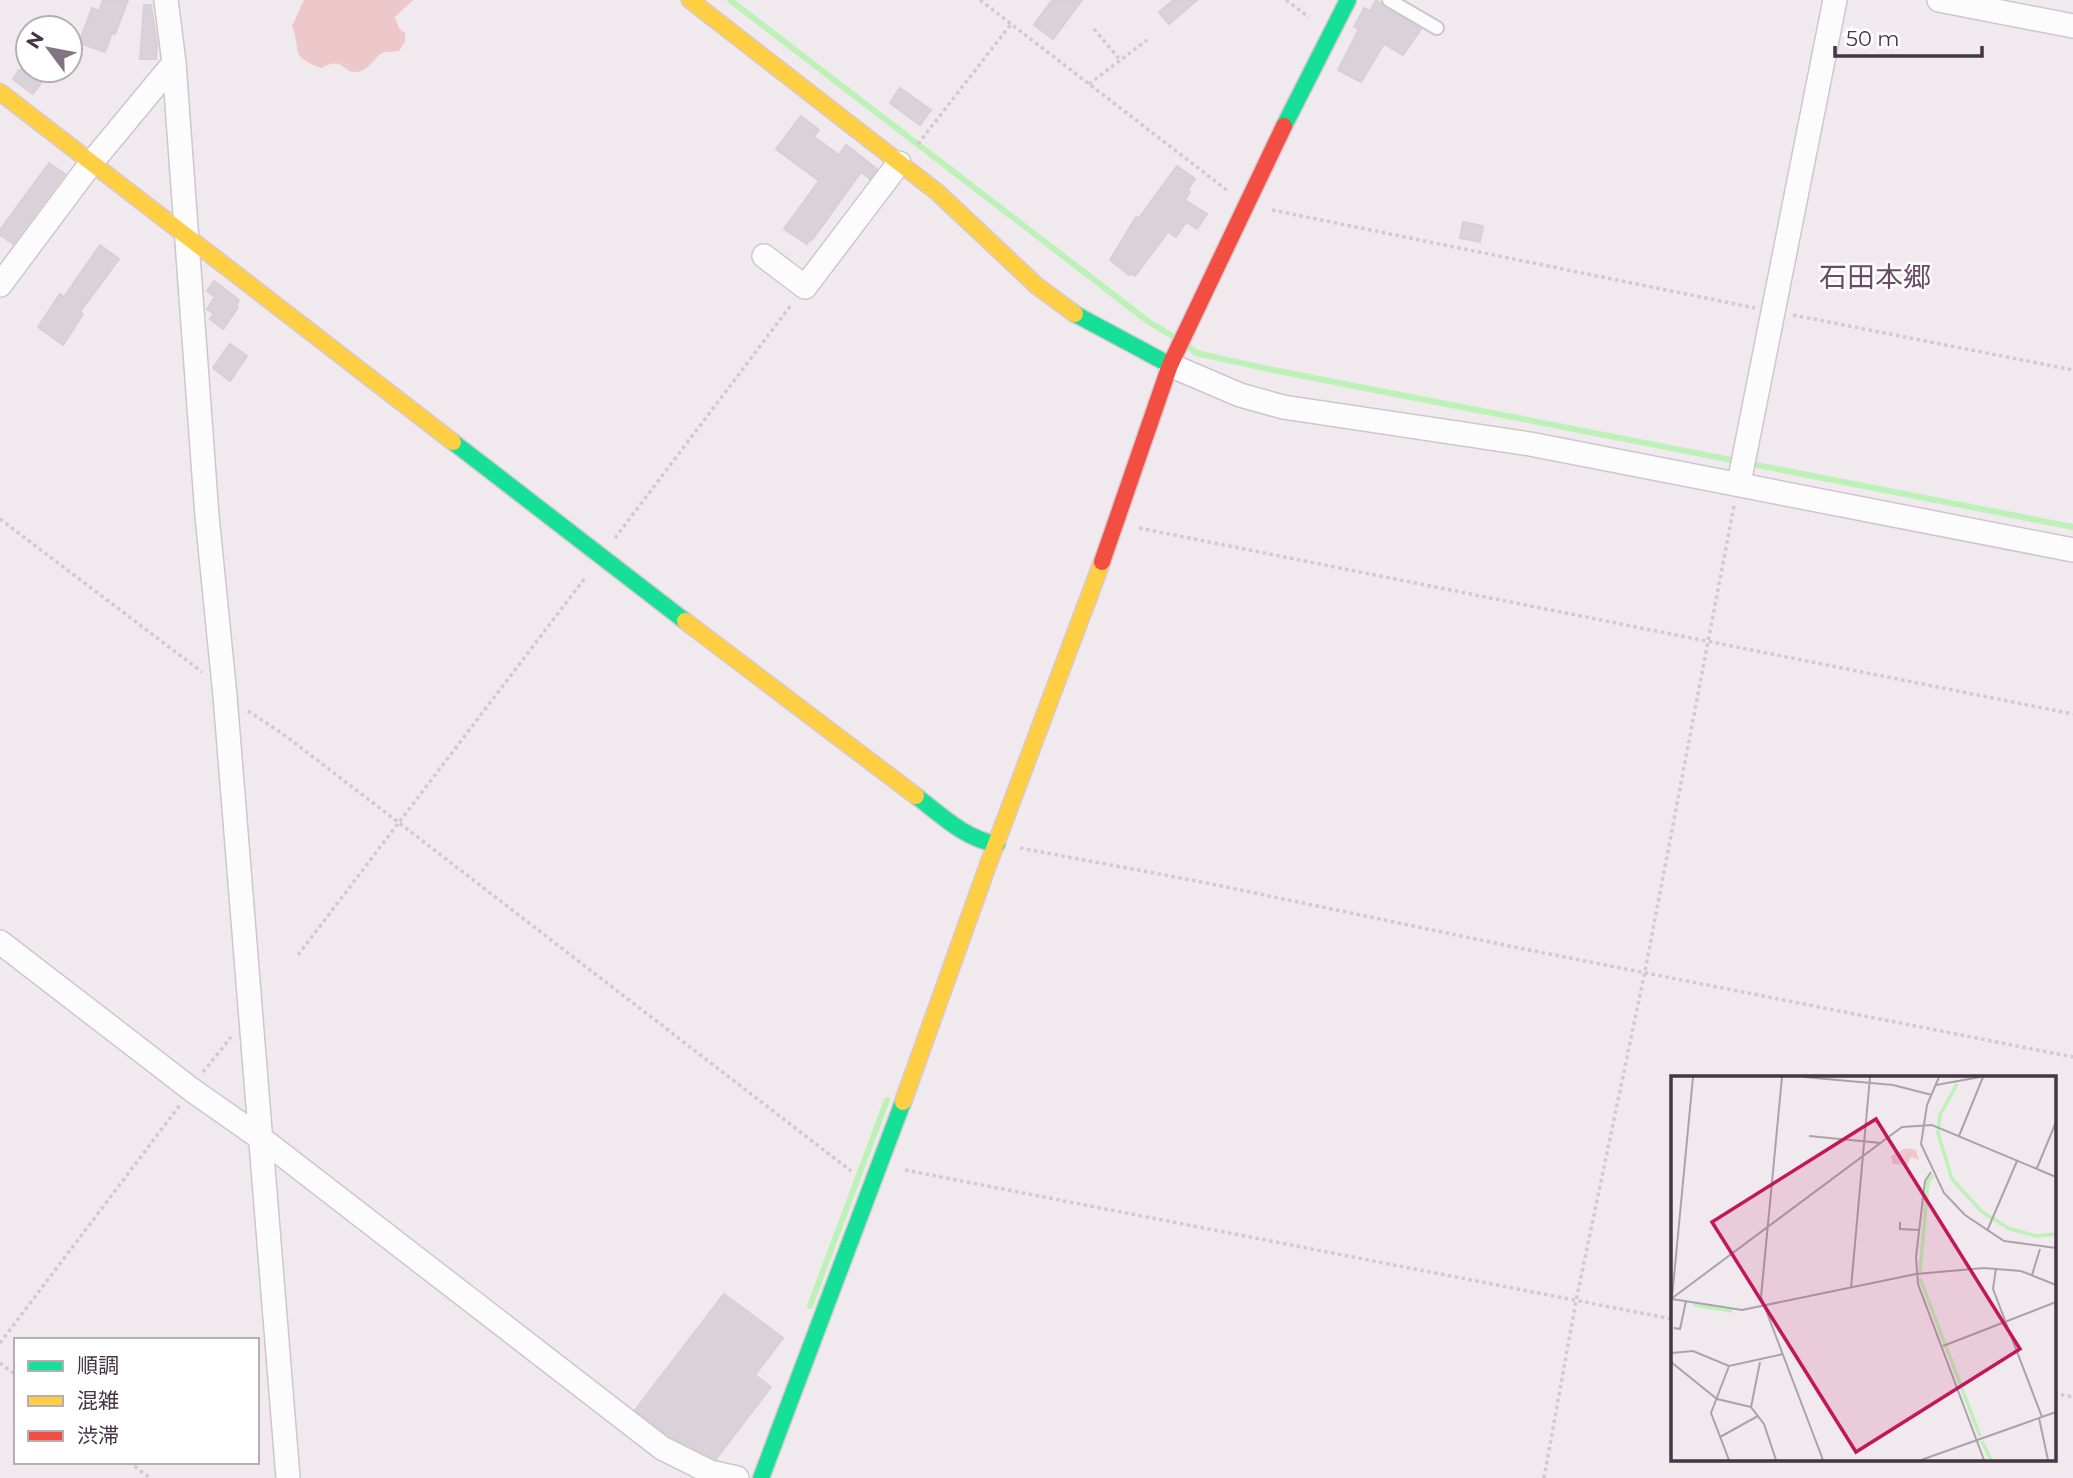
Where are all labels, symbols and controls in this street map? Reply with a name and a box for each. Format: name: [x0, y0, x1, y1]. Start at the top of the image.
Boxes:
north arrow: [14, 14, 84, 84]
scale bar: [1835, 14, 1982, 58]
text: 50 m: [1846, 26, 1900, 51]
text: N: [21, 28, 49, 53]
district label: 石田本郷: [1819, 260, 1931, 294]
inset map: [1671, 1076, 2056, 1460]
legend: [14, 1338, 259, 1464]
text: 順調: [77, 1353, 119, 1378]
text: 混雑: [77, 1388, 119, 1413]
text: 渋滞: [77, 1423, 119, 1448]

